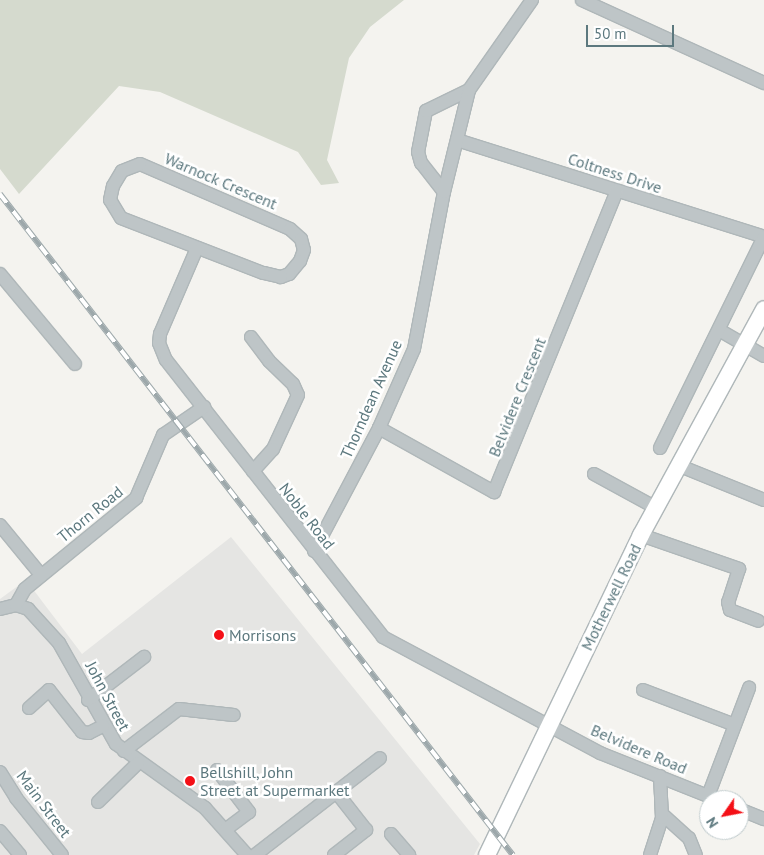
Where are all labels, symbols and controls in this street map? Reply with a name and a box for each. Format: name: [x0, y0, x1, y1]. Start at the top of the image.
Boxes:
scale bar: [589, 15, 676, 47]
text: 50 m: [594, 24, 627, 43]
street label: Warnock Crescent: [162, 149, 280, 213]
street label: Coltness Drive: [566, 149, 664, 197]
street label: Belvidere Crescent: [484, 335, 550, 459]
street label: Thorndean Avenue: [336, 337, 406, 461]
street label: Noble Road: [275, 479, 339, 553]
street label: Thorn Road: [53, 482, 127, 546]
street label: Motherwell Road: [577, 541, 645, 653]
place label: Morrisons: [229, 625, 296, 645]
marker: Morrisons: [213, 629, 225, 641]
street label: John Street: [82, 658, 134, 734]
street label: Belvidere Road: [588, 720, 690, 778]
place label: Bellshill, John Street at Supermarket: [200, 762, 350, 800]
street label: Main Street: [13, 767, 75, 841]
marker: Bellshill, John Street at Supermarket: [184, 775, 196, 787]
north arrow: [699, 790, 749, 840]
text: N: [702, 814, 722, 831]

